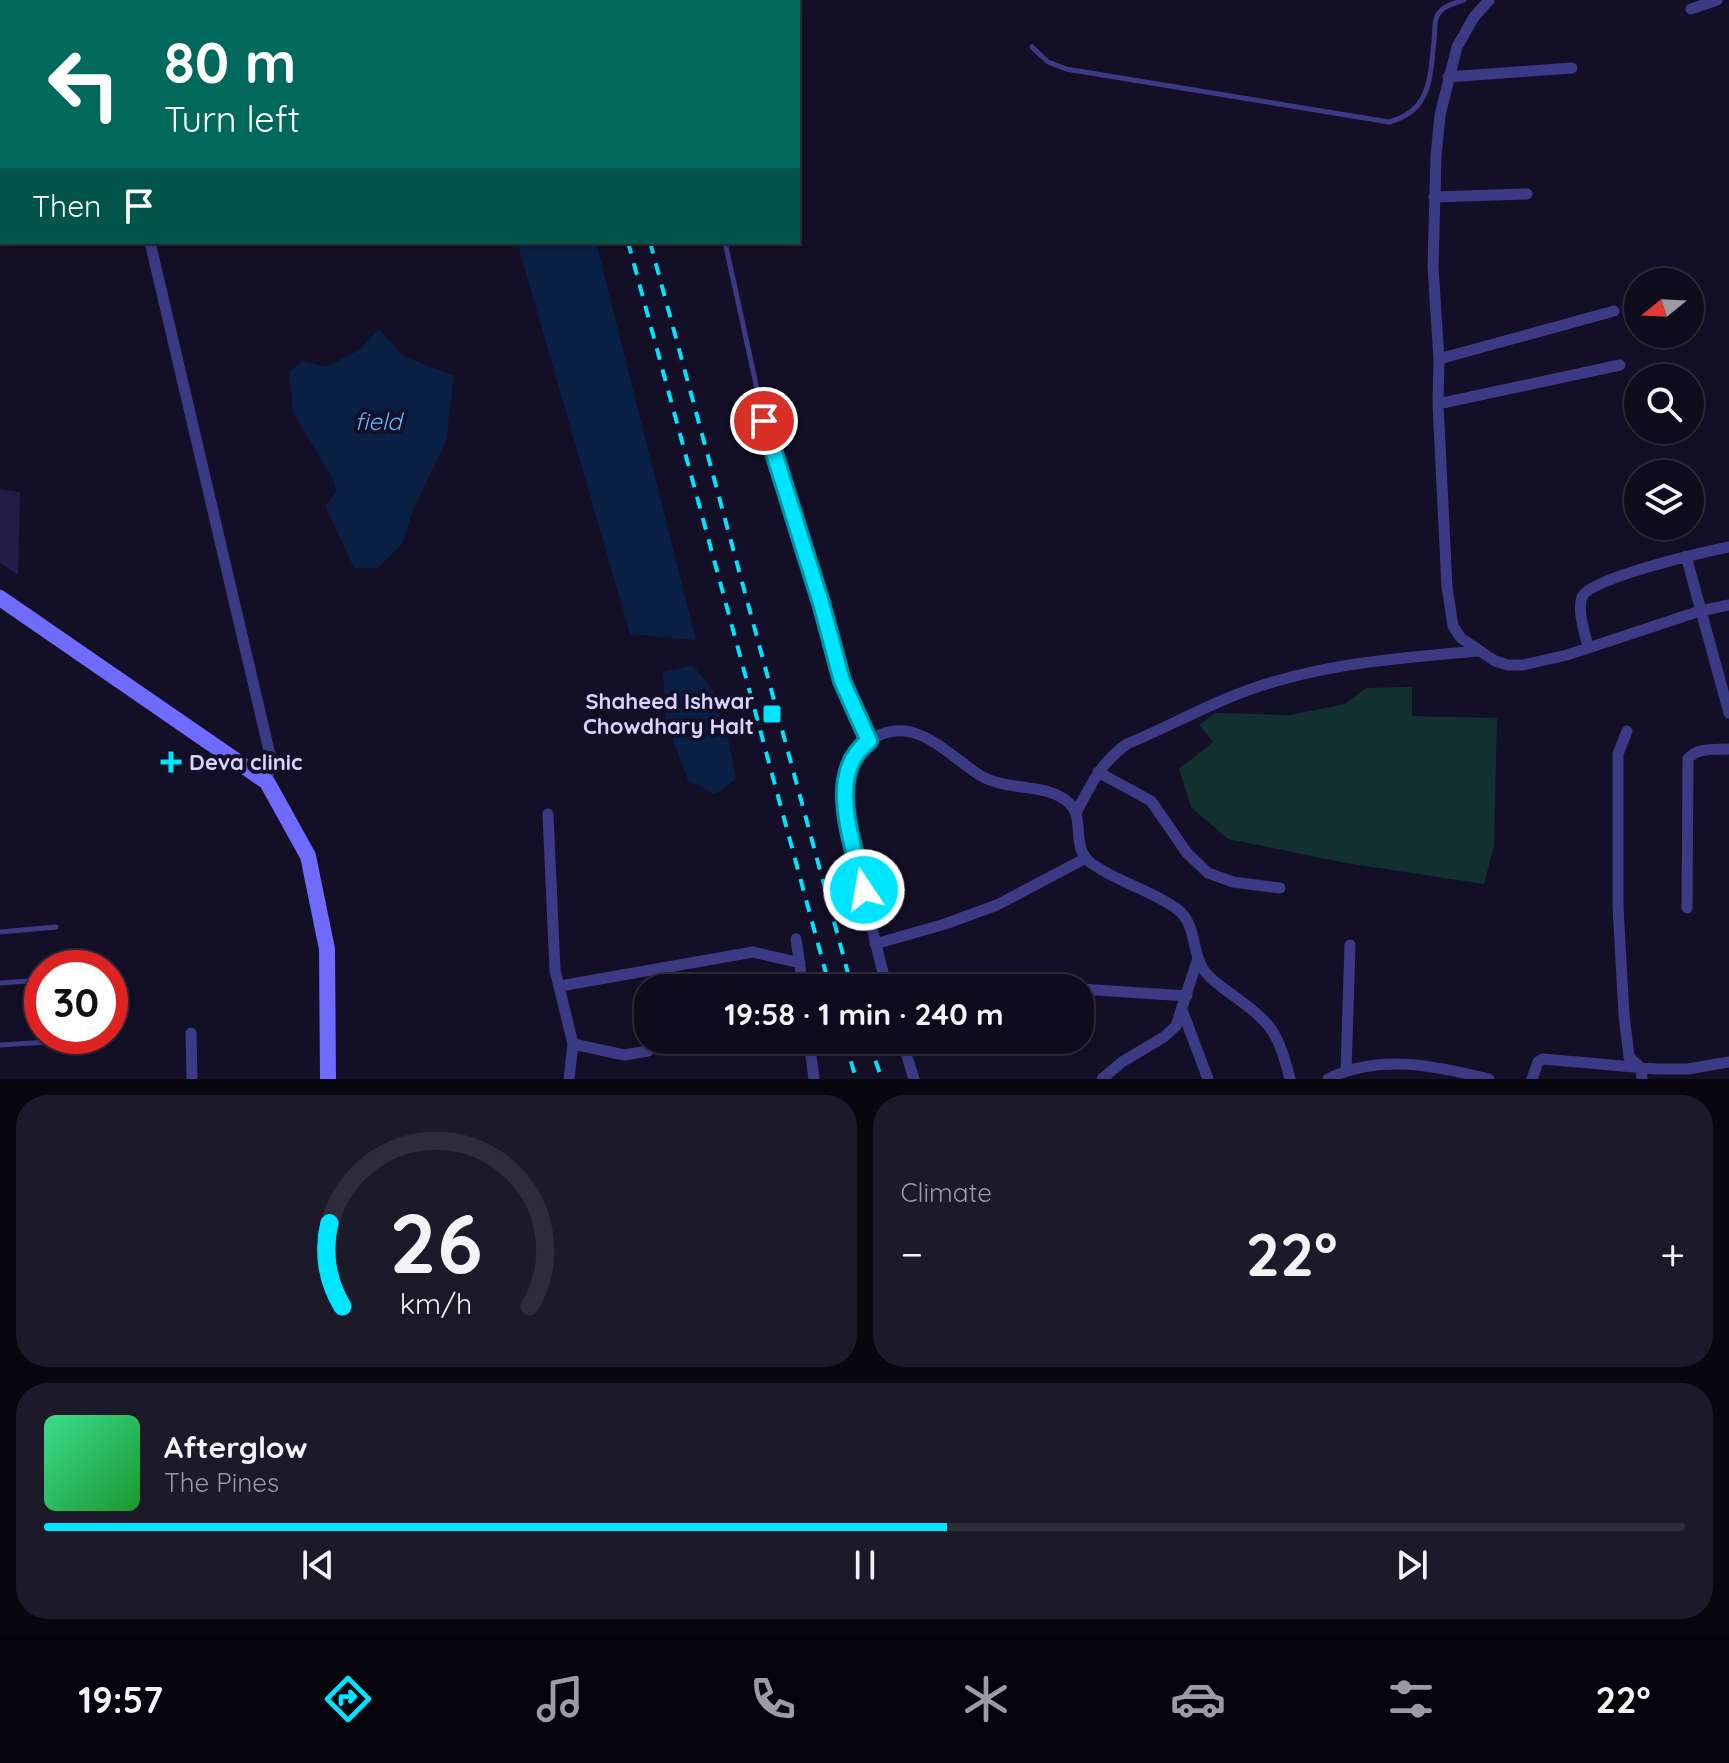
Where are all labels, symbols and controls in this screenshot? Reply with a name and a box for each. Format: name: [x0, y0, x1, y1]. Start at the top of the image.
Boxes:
text: 80 m: [164, 27, 296, 97]
icon: left: [32, 32, 136, 136]
text: Turn left: [164, 96, 300, 141]
icon: arrive: [117, 184, 161, 228]
text: Then: [32, 187, 101, 225]
north arrow: [1624, 268, 1704, 348]
map controls: [1624, 268, 1704, 540]
button: search: [1624, 364, 1704, 444]
pin: [730, 387, 798, 455]
icon: arrive: [742, 399, 786, 443]
water label: field: [354, 406, 405, 436]
button: layers: [1624, 460, 1704, 540]
place label: Shaheed Ishwar Chowdhary Halt: [583, 687, 754, 740]
marker: Shaheed Ishwar Chowdhary Halt: [761, 703, 783, 725]
place label: Deva clinic: [189, 748, 302, 776]
marker: Deva clinic: [160, 751, 182, 773]
position arrow: [822, 848, 906, 932]
speed limit sign: 30: [24, 950, 128, 1054]
text: 19:58 · 1 min · 240 m: [724, 995, 1004, 1033]
text: Climate: [901, 1176, 992, 1209]
text: 26: [390, 1190, 483, 1294]
text: 22°: [1246, 1216, 1338, 1291]
text: −: [901, 1226, 923, 1281]
text: +: [1660, 1226, 1685, 1281]
text: km/h: [400, 1285, 473, 1321]
text: Afterglow: [164, 1428, 307, 1466]
text: The Pines: [164, 1466, 279, 1499]
icon: previous: [296, 1543, 340, 1587]
icon: pause: [843, 1543, 887, 1587]
icon: next: [1390, 1543, 1434, 1587]
icon: directions: [320, 1671, 376, 1727]
icon: music: [532, 1671, 588, 1727]
icon: phone: [745, 1671, 801, 1727]
icon: climate: [958, 1671, 1014, 1727]
icon: car: [1170, 1671, 1226, 1727]
icon: filters: [1383, 1671, 1439, 1727]
text: 19:57: [78, 1677, 163, 1722]
text: 22°: [1595, 1677, 1651, 1722]

